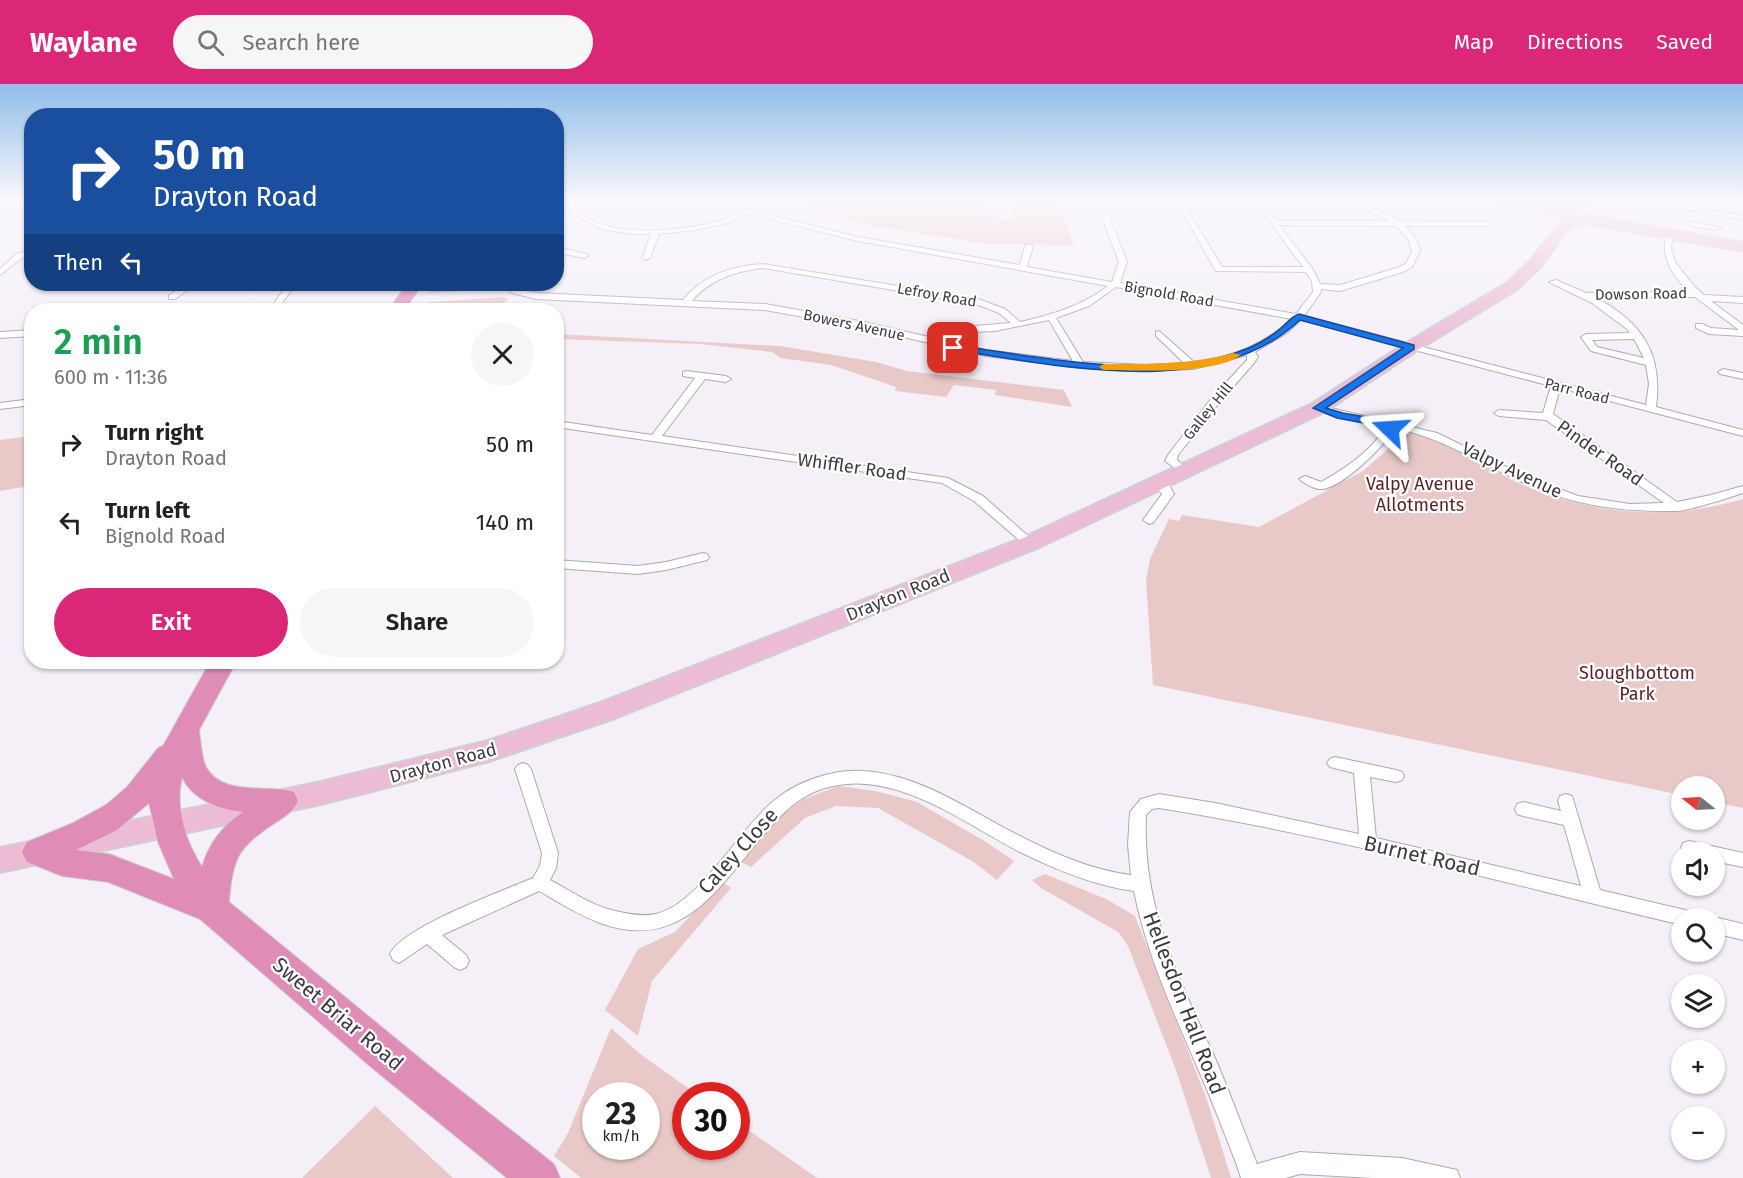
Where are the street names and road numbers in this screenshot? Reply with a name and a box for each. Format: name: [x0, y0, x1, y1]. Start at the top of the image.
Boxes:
street label: Bignold Road: [1123, 277, 1215, 311]
street label: Lefroy Road: [896, 279, 978, 311]
street label: Dowson Road: [1595, 284, 1687, 304]
street label: Bowers Avenue: [802, 305, 906, 345]
street label: Parr Road: [1543, 374, 1611, 408]
street label: Galley Hill: [1179, 378, 1237, 443]
street label: Pinder Road: [1553, 415, 1647, 491]
street label: Valpy Avenue: [1458, 437, 1566, 503]
street label: Whiffler Road: [796, 448, 908, 486]
street label: Drayton Road: [843, 564, 953, 626]
street label: Drayton Road: [387, 738, 499, 788]
street label: Caley Close: [692, 802, 784, 900]
street label: Burnet Road: [1361, 830, 1483, 882]
street label: Hellesdon Hall Road: [1137, 908, 1231, 1098]
street label: Sweet Briar Road: [267, 952, 409, 1076]

